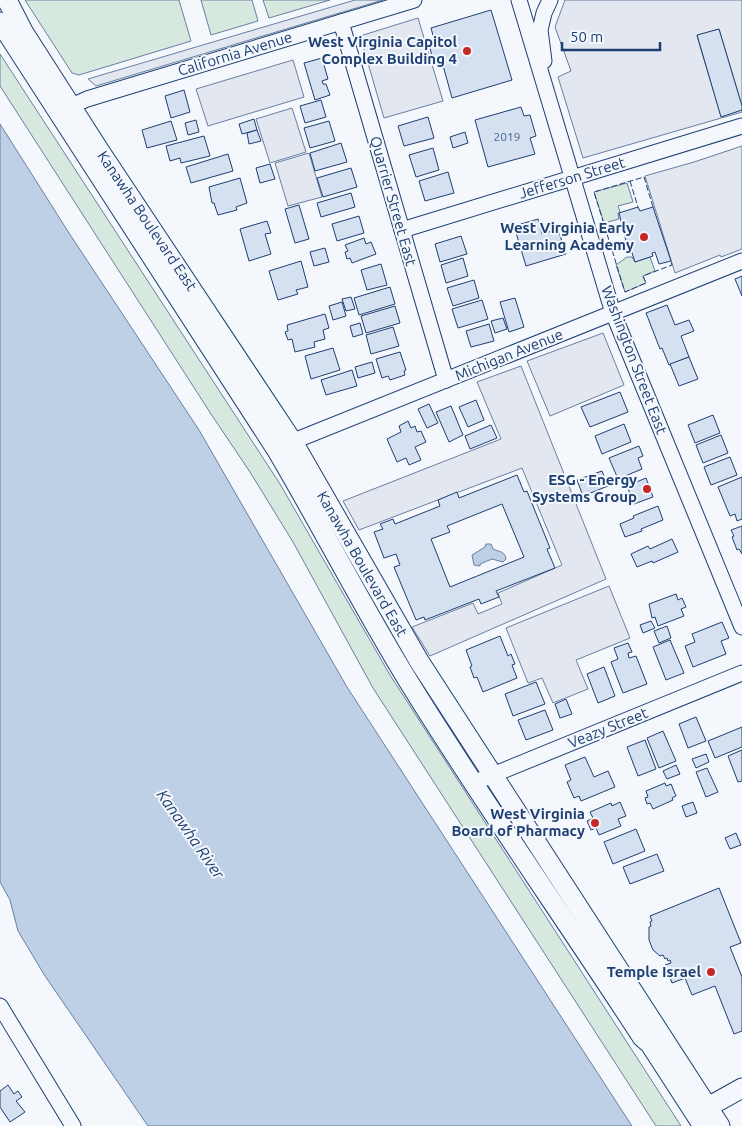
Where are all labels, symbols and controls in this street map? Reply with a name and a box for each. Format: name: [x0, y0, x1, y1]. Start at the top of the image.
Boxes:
scale bar: [562, 20, 660, 52]
street label: California Avenue: [176, 28, 294, 79]
text: 50 m: [570, 28, 603, 45]
place label: West Virginia Capitol Complex Building 4: [308, 33, 457, 67]
marker: West Virginia Capitol Complex Building 4: [461, 45, 473, 57]
house number: 2019: [493, 130, 521, 143]
street label: Quarrier Street East: [367, 134, 420, 268]
street label: Kanawha Boulevard East: [94, 148, 201, 294]
street label: Jefferson Street: [517, 153, 627, 202]
place label: West Virginia Early Learning Academy: [500, 219, 634, 253]
marker: West Virginia Early Learning Academy: [638, 231, 650, 243]
street label: Washington Street East: [598, 283, 671, 437]
street label: Michigan Avenue: [452, 325, 565, 384]
place label: ESG - Energy Systems Group: [532, 471, 637, 505]
marker: ESG - Energy Systems Group: [641, 483, 653, 495]
street label: Kanawha Boulevard East: [314, 488, 411, 640]
street label: Veazy Street: [565, 704, 650, 751]
water label: Kanawha River: [154, 786, 229, 883]
place label: West Virginia Board of Pharmacy: [451, 805, 585, 839]
marker: West Virginia Board of Pharmacy: [589, 817, 601, 829]
place label: Temple Israel: [607, 963, 701, 980]
marker: Temple Israel: [705, 966, 717, 978]

